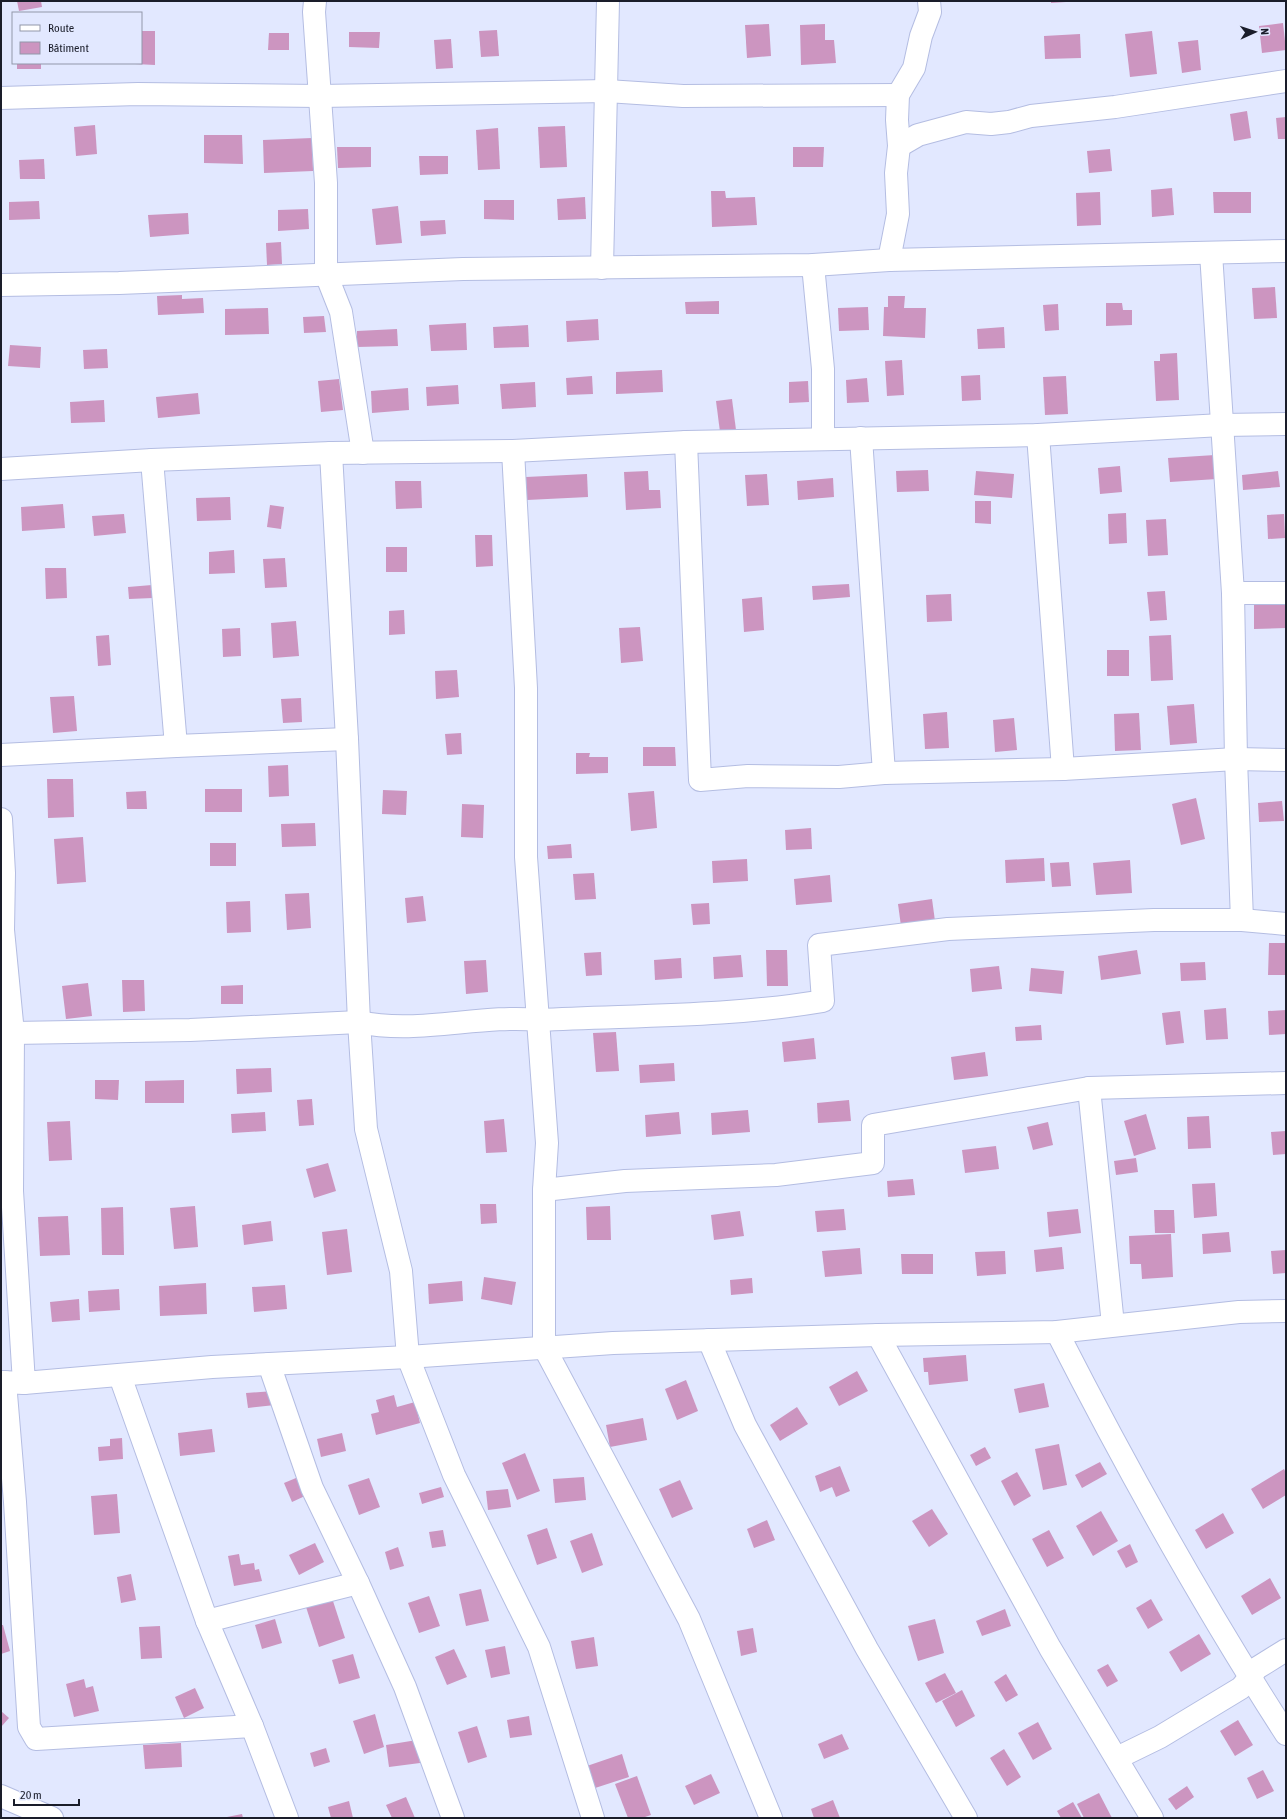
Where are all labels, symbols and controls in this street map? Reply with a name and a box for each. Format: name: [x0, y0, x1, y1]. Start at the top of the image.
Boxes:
legend: [12, 12, 142, 64]
north arrow: [1235, 12, 1275, 52]
text: Route: [48, 21, 74, 35]
text: N: [1259, 28, 1271, 35]
text: Bâtiment: [48, 41, 89, 55]
scale bar: [14, 1781, 79, 1807]
text: 20 m: [20, 1788, 42, 1802]

